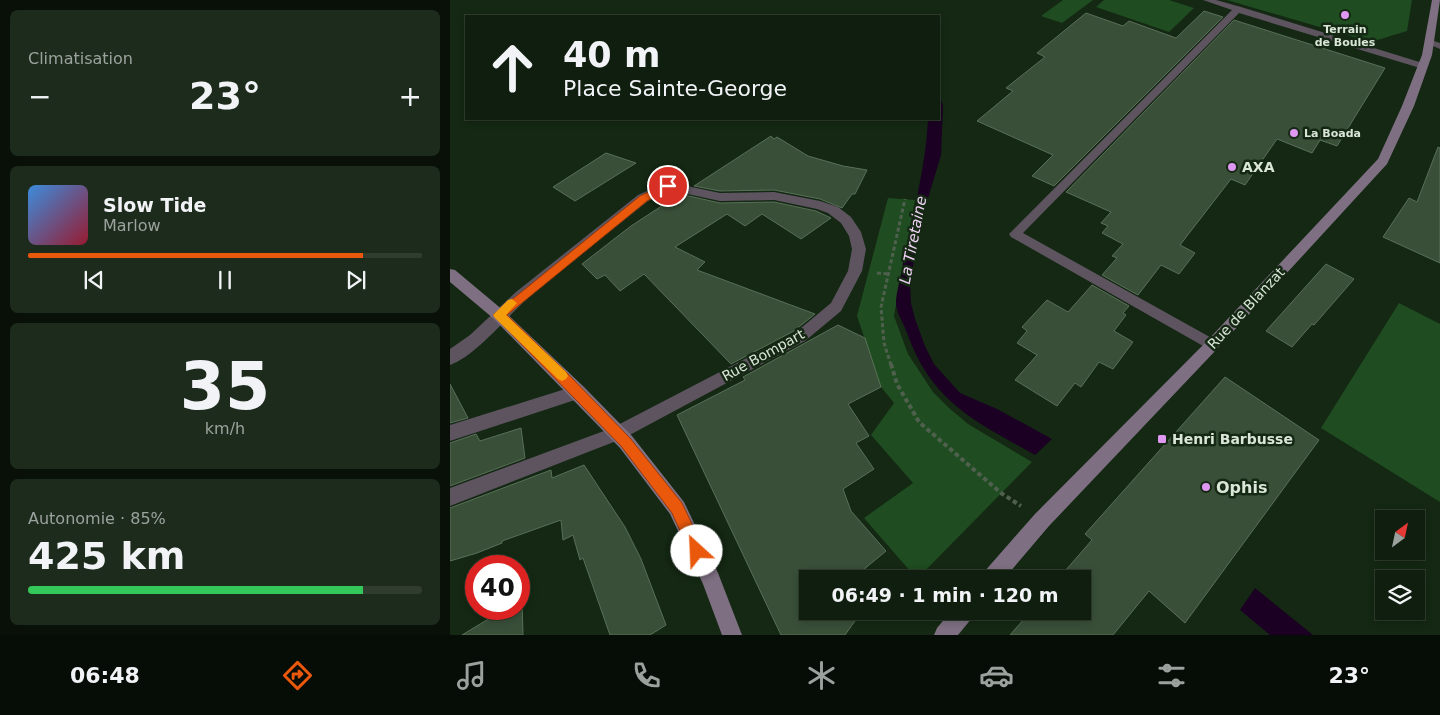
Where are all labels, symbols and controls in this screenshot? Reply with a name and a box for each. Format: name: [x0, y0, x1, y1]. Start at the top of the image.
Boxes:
marker: Terrain de Boules: [1339, 9, 1351, 21]
place label: Terrain de Boules: [1315, 23, 1376, 49]
icon: ahead: [480, 35, 545, 100]
text: 40 m: [563, 35, 660, 75]
text: Climatisation: [28, 49, 133, 68]
text: 23°: [189, 74, 261, 118]
text: Place Sainte-George: [563, 76, 787, 101]
text: −: [28, 80, 51, 113]
text: +: [399, 80, 422, 113]
marker: La Boada: [1288, 127, 1300, 139]
place label: La Boada: [1304, 127, 1361, 140]
place label: AXA: [1242, 159, 1275, 175]
marker: AXA: [1226, 161, 1238, 173]
pin: [647, 165, 689, 207]
icon: arrive: [654, 172, 682, 200]
text: Slow Tide: [103, 194, 206, 216]
water label: La Tiretaine: [896, 195, 930, 285]
text: Marlow: [103, 216, 161, 235]
street label: Rue de Blanzat: [1204, 264, 1288, 352]
icon: previous: [80, 266, 108, 294]
icon: pause: [211, 266, 239, 294]
icon: next: [342, 266, 370, 294]
street label: Rue Bompart: [719, 326, 807, 384]
text: 35: [180, 349, 270, 424]
text: km/h: [205, 419, 245, 438]
place label: Henri Barbusse: [1172, 431, 1293, 447]
marker: Henri Barbusse: [1156, 433, 1168, 445]
place label: Ophis: [1216, 478, 1267, 497]
marker: Ophis: [1200, 481, 1212, 493]
text: Autonomie · 85%: [28, 509, 166, 528]
north arrow: [1375, 510, 1425, 560]
map controls: [1375, 510, 1425, 620]
position arrow: [670, 524, 722, 576]
text: 425 km: [28, 534, 185, 578]
speed limit sign: 40: [465, 555, 530, 620]
button: layers: [1375, 570, 1425, 620]
text: 06:49 · 1 min · 120 m: [831, 584, 1059, 606]
icon: directions: [280, 658, 315, 693]
icon: music: [454, 658, 489, 693]
icon: phone: [629, 658, 664, 693]
icon: climate: [804, 658, 839, 693]
icon: car: [979, 658, 1014, 693]
icon: filters: [1154, 658, 1189, 693]
text: 06:48: [70, 663, 140, 688]
text: 23°: [1328, 663, 1370, 688]

